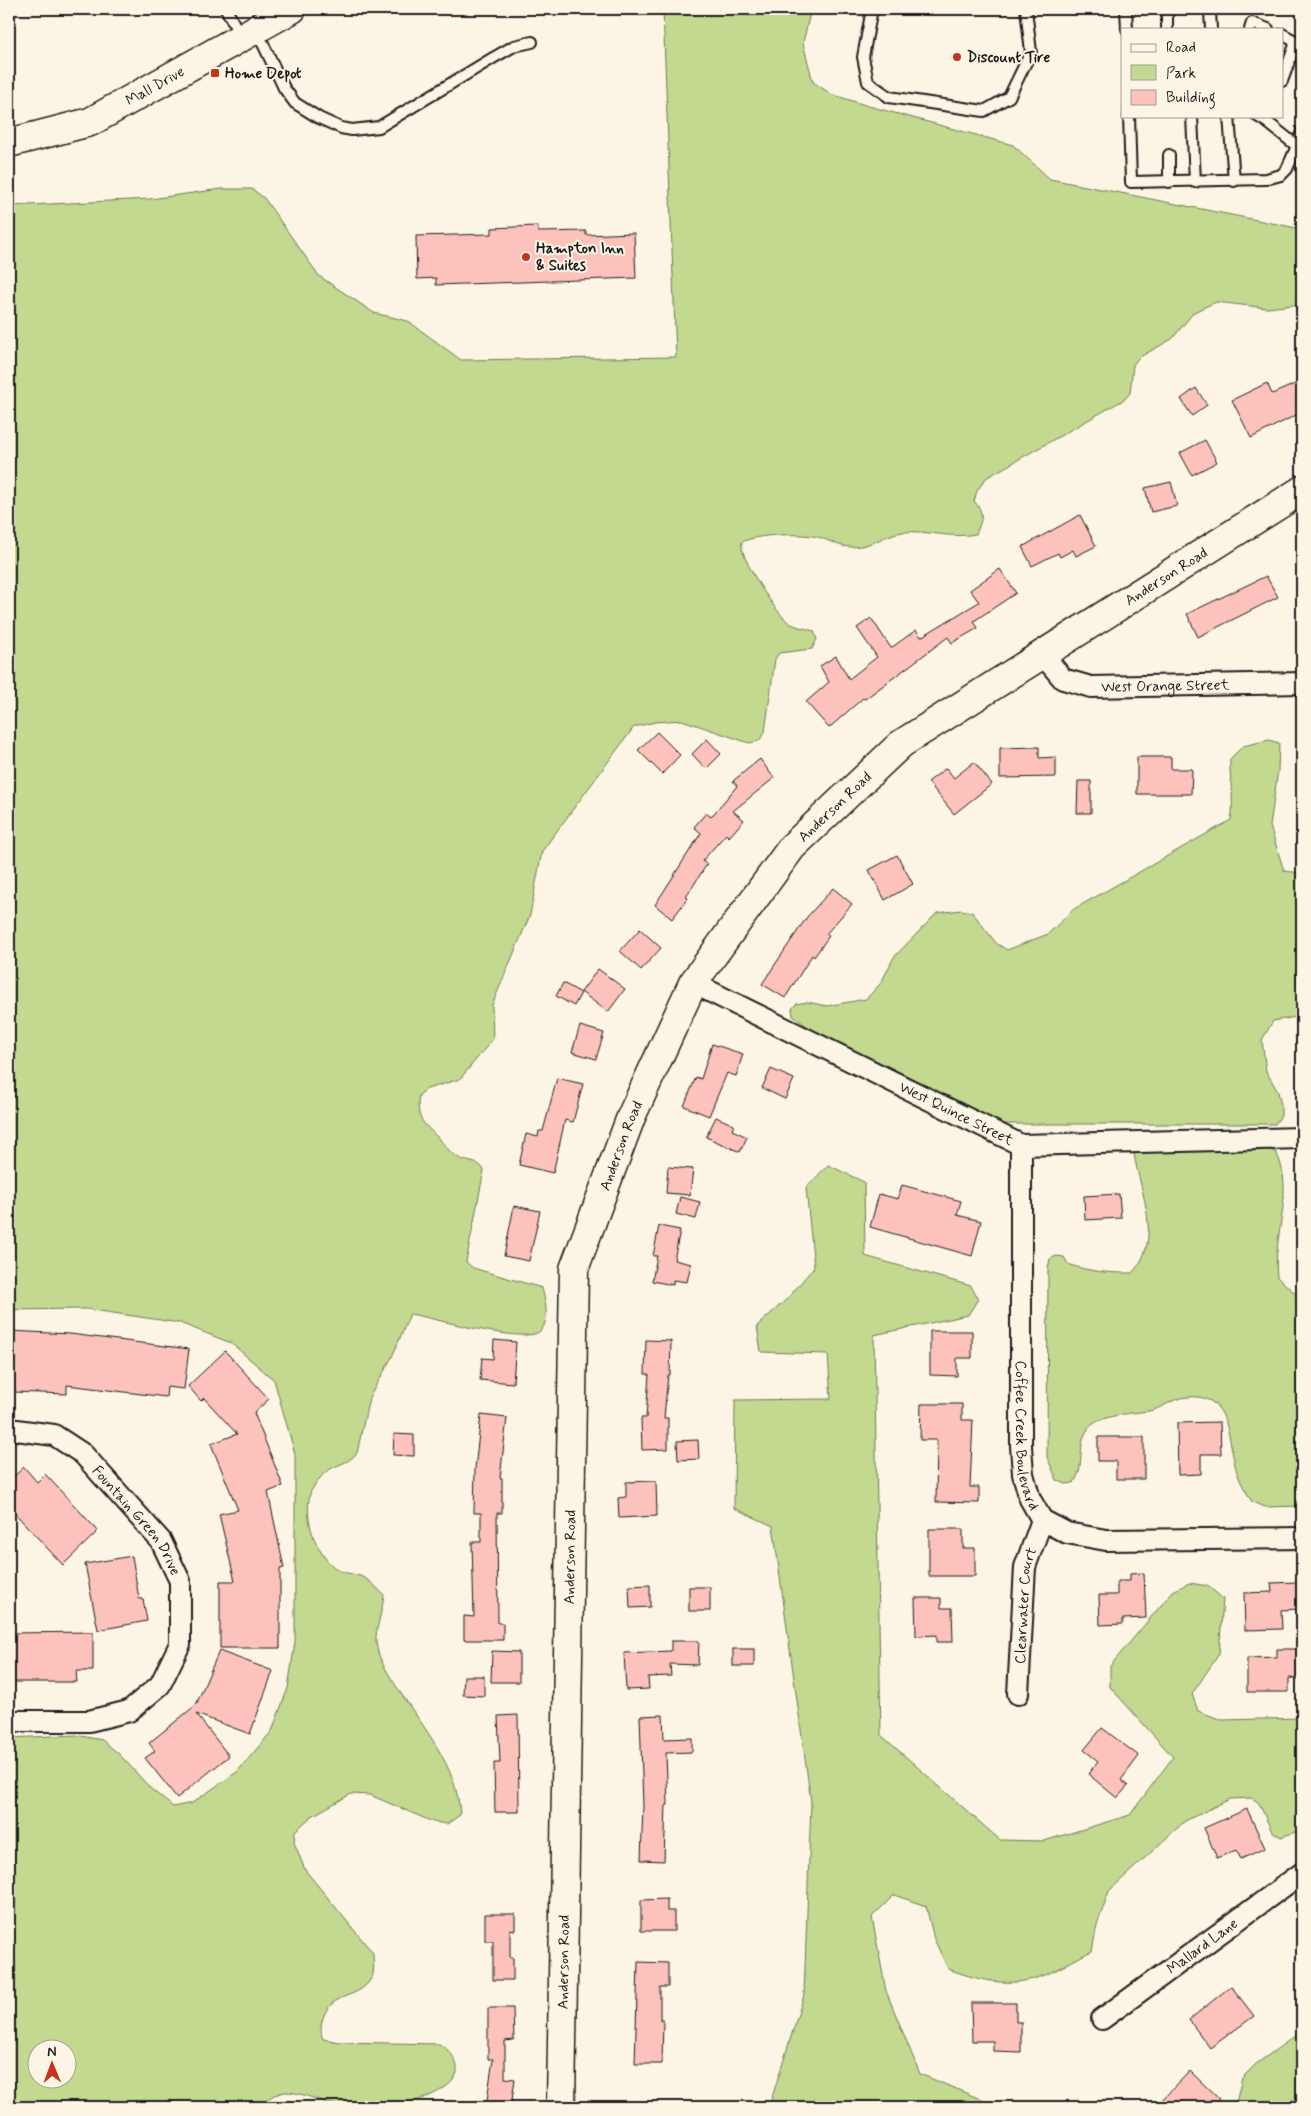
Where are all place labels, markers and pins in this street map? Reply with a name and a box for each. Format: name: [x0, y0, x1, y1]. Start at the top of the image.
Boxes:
place label: Discount Tire: [967, 48, 1050, 68]
marker: Discount Tire: [951, 51, 963, 63]
place label: Home Depot: [225, 64, 302, 84]
marker: Home Depot: [209, 67, 221, 79]
place label: Hampton Inn & Suites: [536, 239, 624, 276]
marker: Hampton Inn & Suites: [520, 251, 532, 263]

